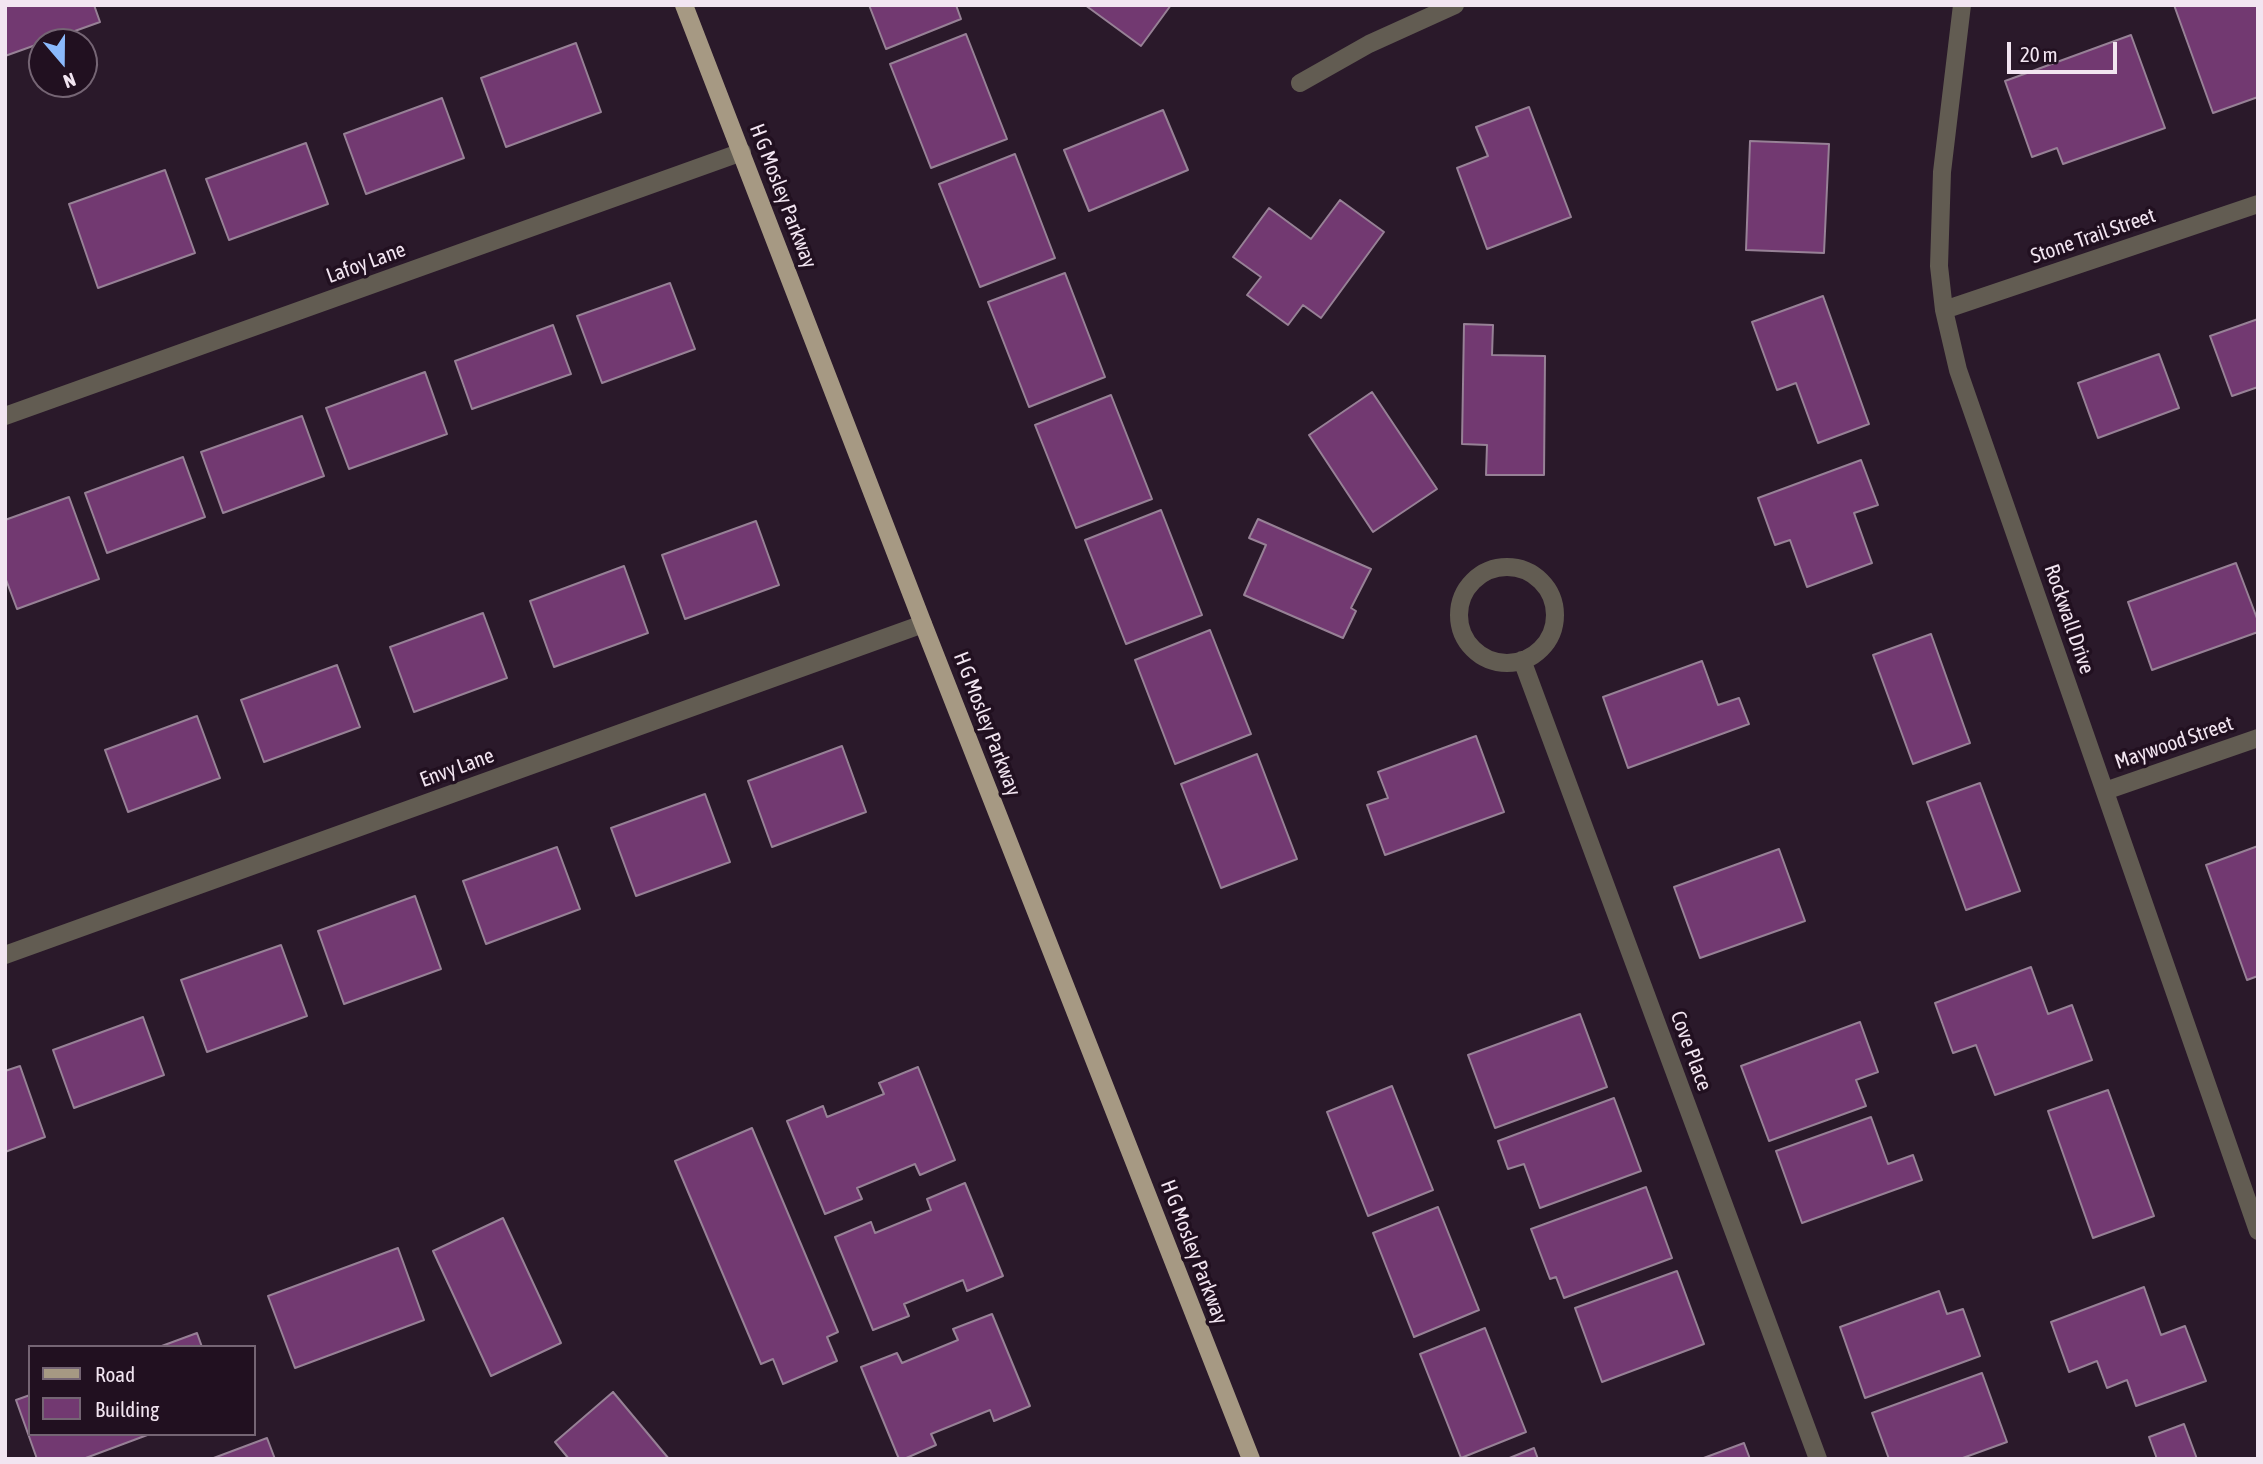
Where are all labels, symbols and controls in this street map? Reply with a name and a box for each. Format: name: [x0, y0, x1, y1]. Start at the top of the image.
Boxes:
north arrow: [28, 28, 98, 98]
scale bar: [2011, 28, 2121, 72]
text: 20 m: [2020, 42, 2058, 66]
text: N: [60, 69, 79, 93]
street label: H G Mosley Parkway: [744, 120, 822, 272]
street label: Stone Trail Street: [2027, 203, 2159, 269]
street label: Lafoy Lane: [323, 237, 409, 289]
street label: Rockwall Drive: [2038, 561, 2100, 677]
street label: H G Mosley Parkway: [948, 648, 1026, 800]
street label: Maywood Street: [2112, 711, 2236, 775]
street label: Envy Lane: [417, 743, 497, 793]
street label: Cove Place: [1665, 1008, 1717, 1094]
street label: H G Mosley Parkway: [1155, 1176, 1233, 1328]
legend: [28, 1345, 256, 1436]
text: Road: [95, 1362, 135, 1386]
text: Building: [95, 1397, 159, 1421]

